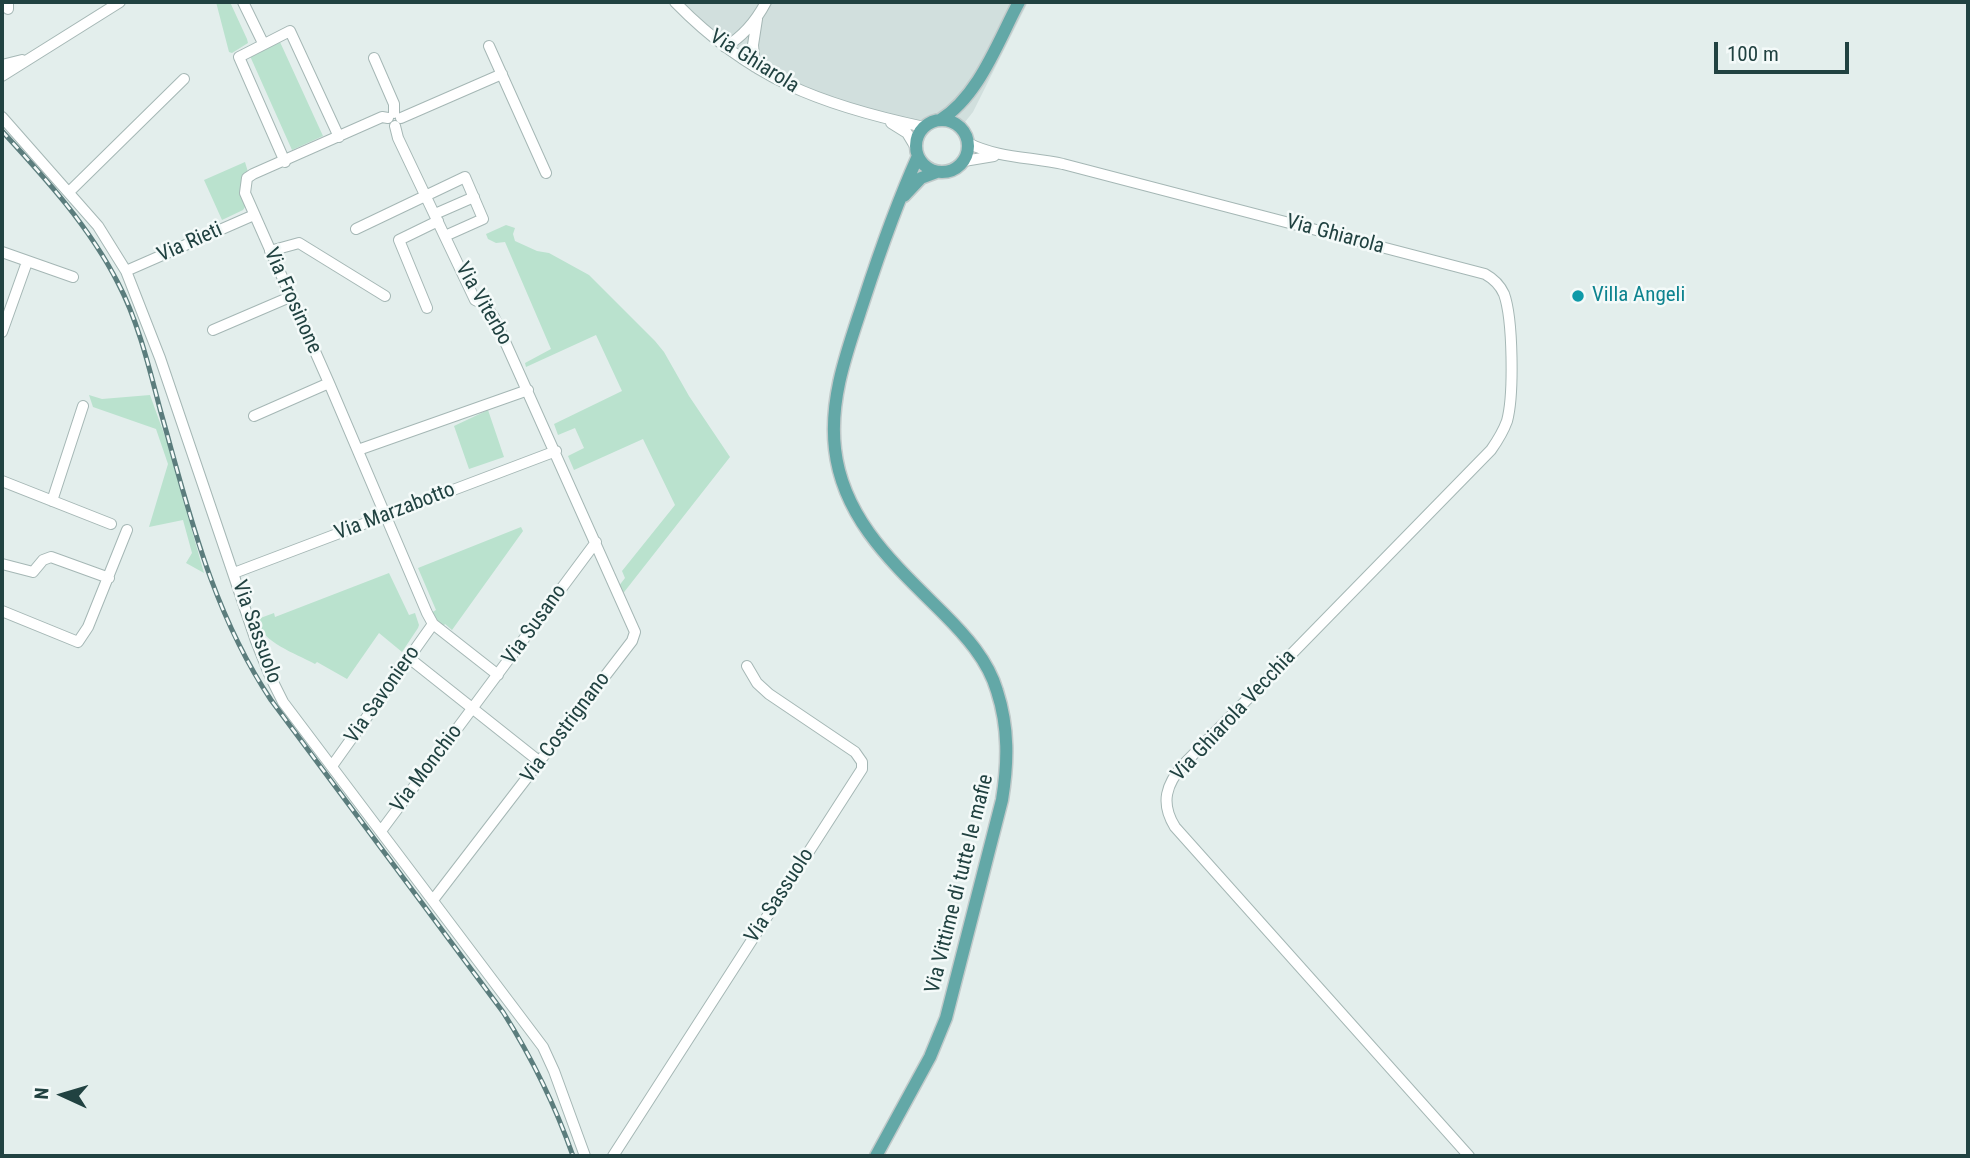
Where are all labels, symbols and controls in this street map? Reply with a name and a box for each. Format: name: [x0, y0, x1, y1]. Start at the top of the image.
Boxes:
street label: Via Ghiarola: [705, 25, 803, 99]
scale bar: [1718, 28, 1853, 72]
text: 100 m: [1727, 42, 1779, 66]
street label: Via Ghiarola: [1283, 210, 1387, 260]
street label: Via Rieti: [154, 218, 226, 268]
street label: Via Frosinone: [257, 244, 327, 358]
street label: Via Viterbo: [449, 258, 517, 350]
place label: Villa Angeli: [1592, 283, 1685, 309]
marker: Villa Angeli: [1570, 288, 1586, 304]
street label: Via Marzabotto: [331, 478, 459, 546]
street label: Via Sassuolo: [226, 577, 286, 687]
street label: Via Susano: [498, 580, 572, 670]
street label: Via Savoniero: [340, 641, 426, 749]
street label: Via Ghiarola Vecchia: [1167, 645, 1301, 787]
street label: Via Costrignano: [516, 668, 616, 788]
street label: Via Monchio: [386, 720, 468, 818]
street label: Via Vittime di tutte le mafie: [921, 772, 999, 996]
street label: Via Sassuolo: [740, 844, 820, 948]
north arrow: [28, 1060, 98, 1130]
text: N: [30, 1087, 53, 1100]

